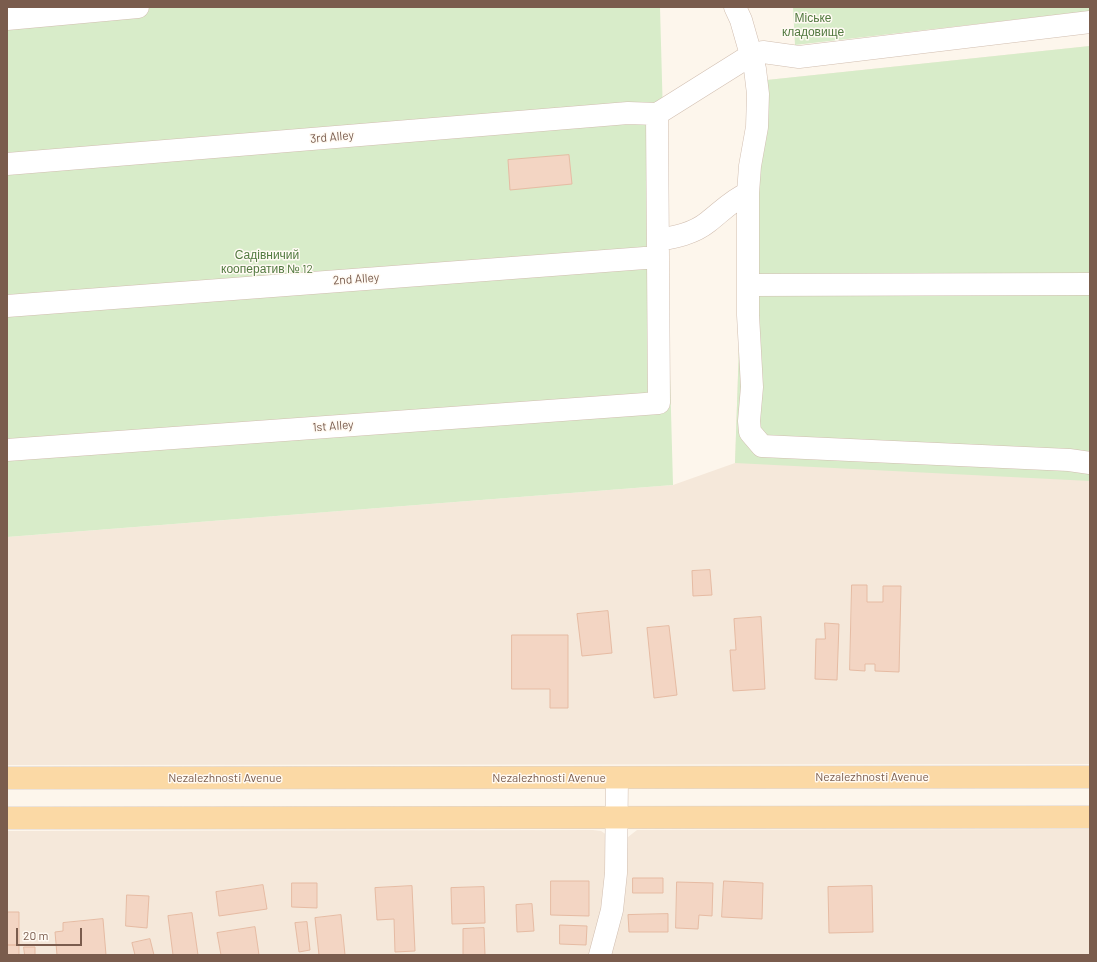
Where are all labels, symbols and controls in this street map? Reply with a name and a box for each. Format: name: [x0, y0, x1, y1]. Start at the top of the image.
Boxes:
park label: Міське кладовище: [782, 11, 844, 39]
street label: 3rd Alley: [309, 128, 355, 146]
park label: Садівничий кооператив № 12: [221, 248, 313, 276]
street label: 2nd Alley: [332, 270, 380, 288]
street label: 1st Alley: [312, 417, 354, 435]
street label: Nezalezhnosti Avenue: [815, 770, 929, 784]
street label: Nezalezhnosti Avenue: [168, 771, 282, 785]
street label: Nezalezhnosti Avenue: [492, 771, 606, 785]
scale bar: [18, 920, 84, 946]
text: 20 m: [23, 928, 49, 942]

